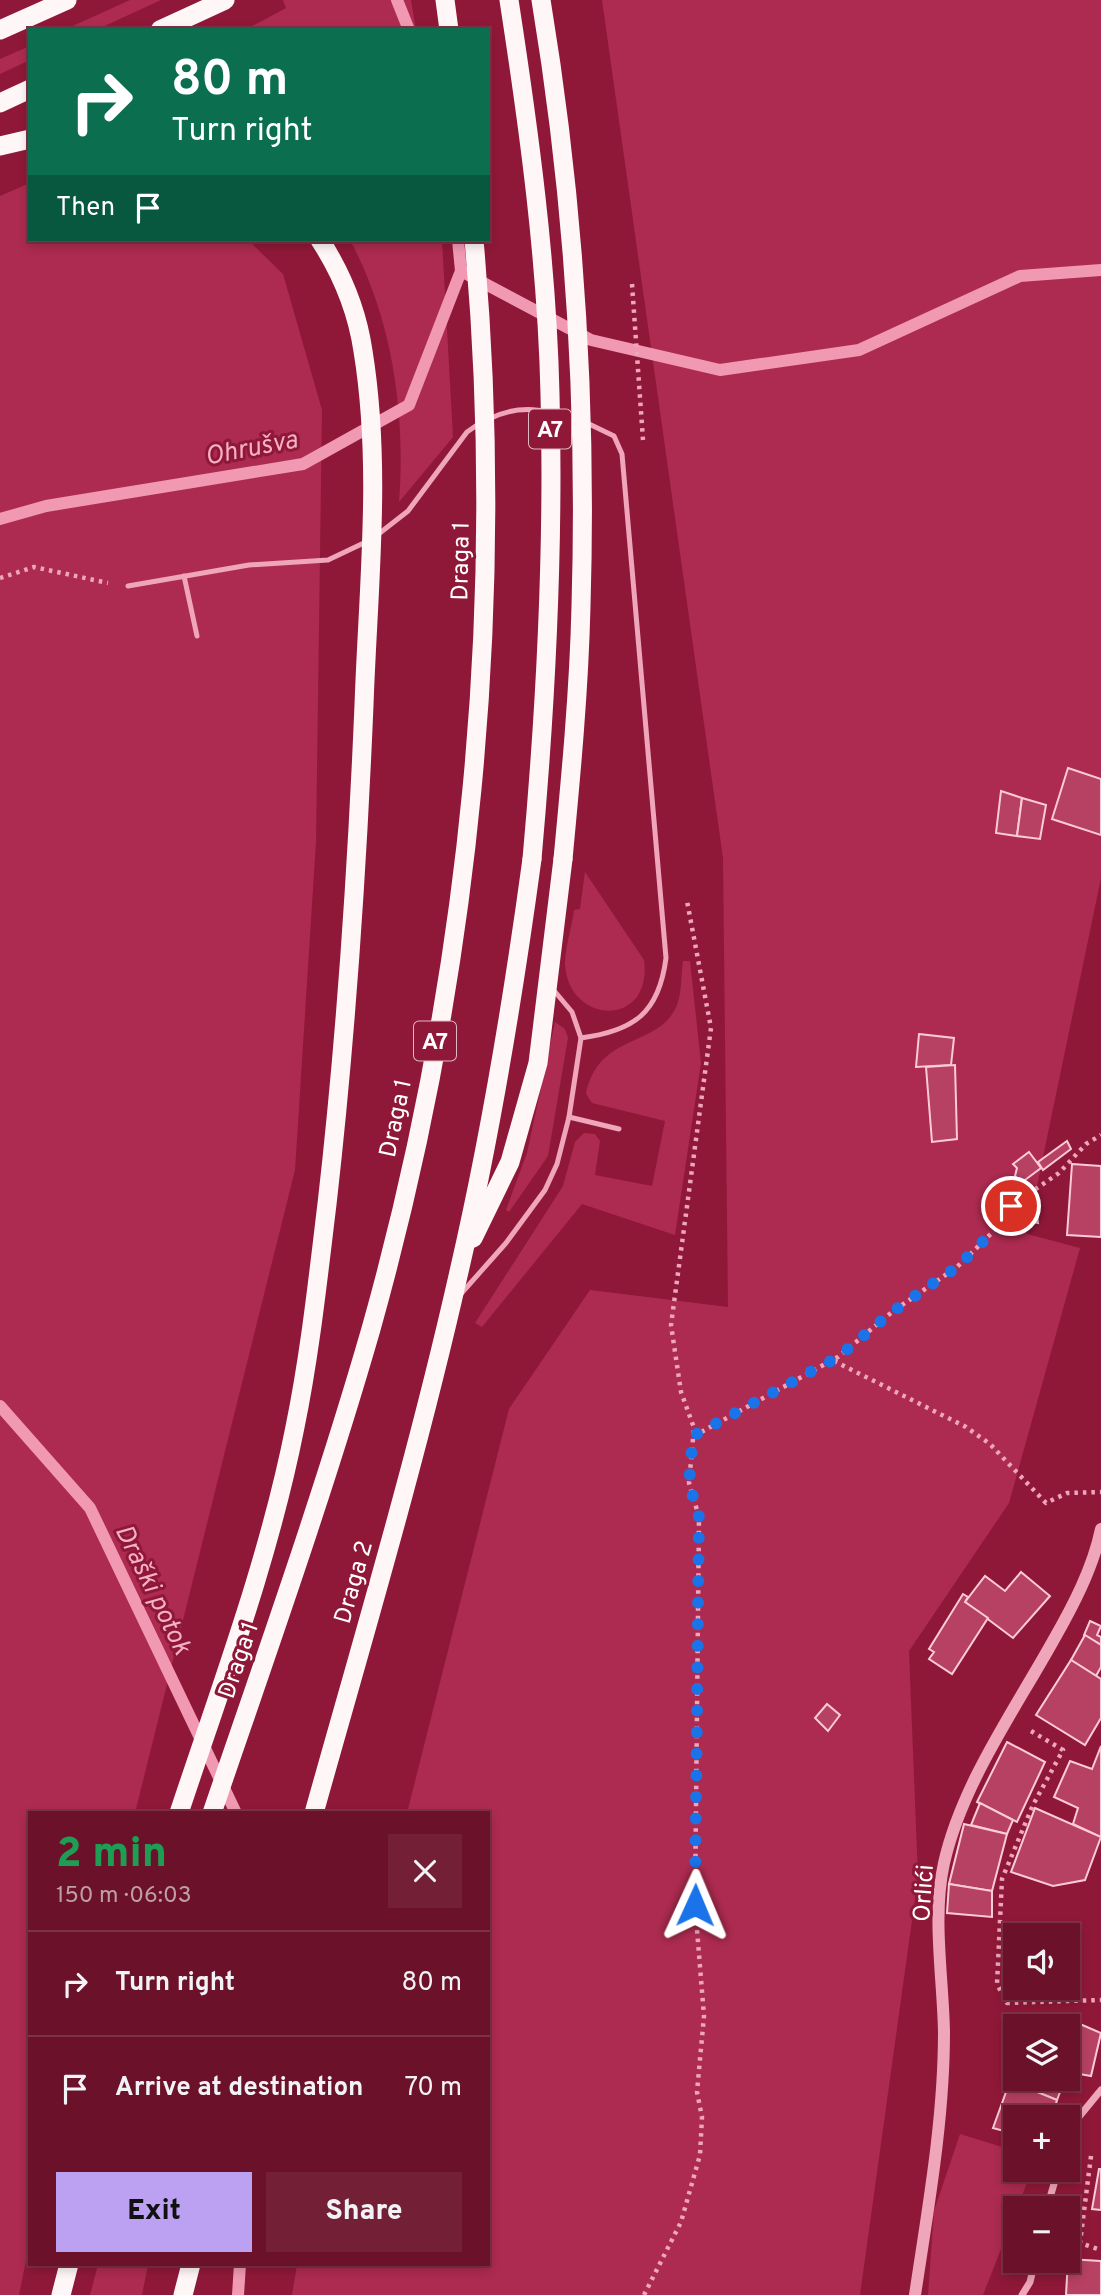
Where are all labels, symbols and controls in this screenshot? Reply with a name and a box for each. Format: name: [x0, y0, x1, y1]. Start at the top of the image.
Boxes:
text: 80 m: [171, 51, 288, 113]
icon: right: [56, 56, 147, 147]
text: Turn right: [171, 112, 313, 152]
icon: arrive: [129, 189, 167, 227]
text: Then: [56, 192, 115, 225]
road number: A7: [529, 410, 571, 448]
water label: Ohrušva: [202, 424, 301, 475]
street label: Draga 1: [446, 521, 478, 601]
road number: A7: [414, 1022, 456, 1060]
street label: Draga 1: [374, 1077, 420, 1160]
pin: [981, 1176, 1041, 1236]
icon: arrive: [992, 1187, 1030, 1225]
water label: Draški potok: [106, 1520, 198, 1661]
street label: Draga 2: [329, 1538, 381, 1628]
street label: Draga 1: [213, 1618, 267, 1703]
text: 2 min: [56, 1829, 167, 1882]
button: close: [388, 1834, 462, 1908]
street label: Orlići: [908, 1864, 942, 1923]
position arrow: [658, 1868, 732, 1942]
text: 150 m · 06:03: [56, 1882, 192, 1911]
map controls: [1003, 1923, 1080, 2273]
button: sound: [1003, 1923, 1080, 2000]
icon: right: [56, 1965, 94, 2003]
text: Turn right: [115, 1967, 235, 2000]
text: 80 m: [402, 1967, 462, 2000]
button: layers: [1003, 2014, 1080, 2091]
icon: arrive: [56, 2070, 94, 2108]
text: Arrive at destination: [115, 2072, 363, 2105]
text: 70 m: [404, 2072, 462, 2105]
button: +: [1003, 2105, 1080, 2182]
button: Exit: [56, 2172, 252, 2252]
button: Share: [266, 2172, 462, 2252]
button: −: [1003, 2196, 1080, 2273]

